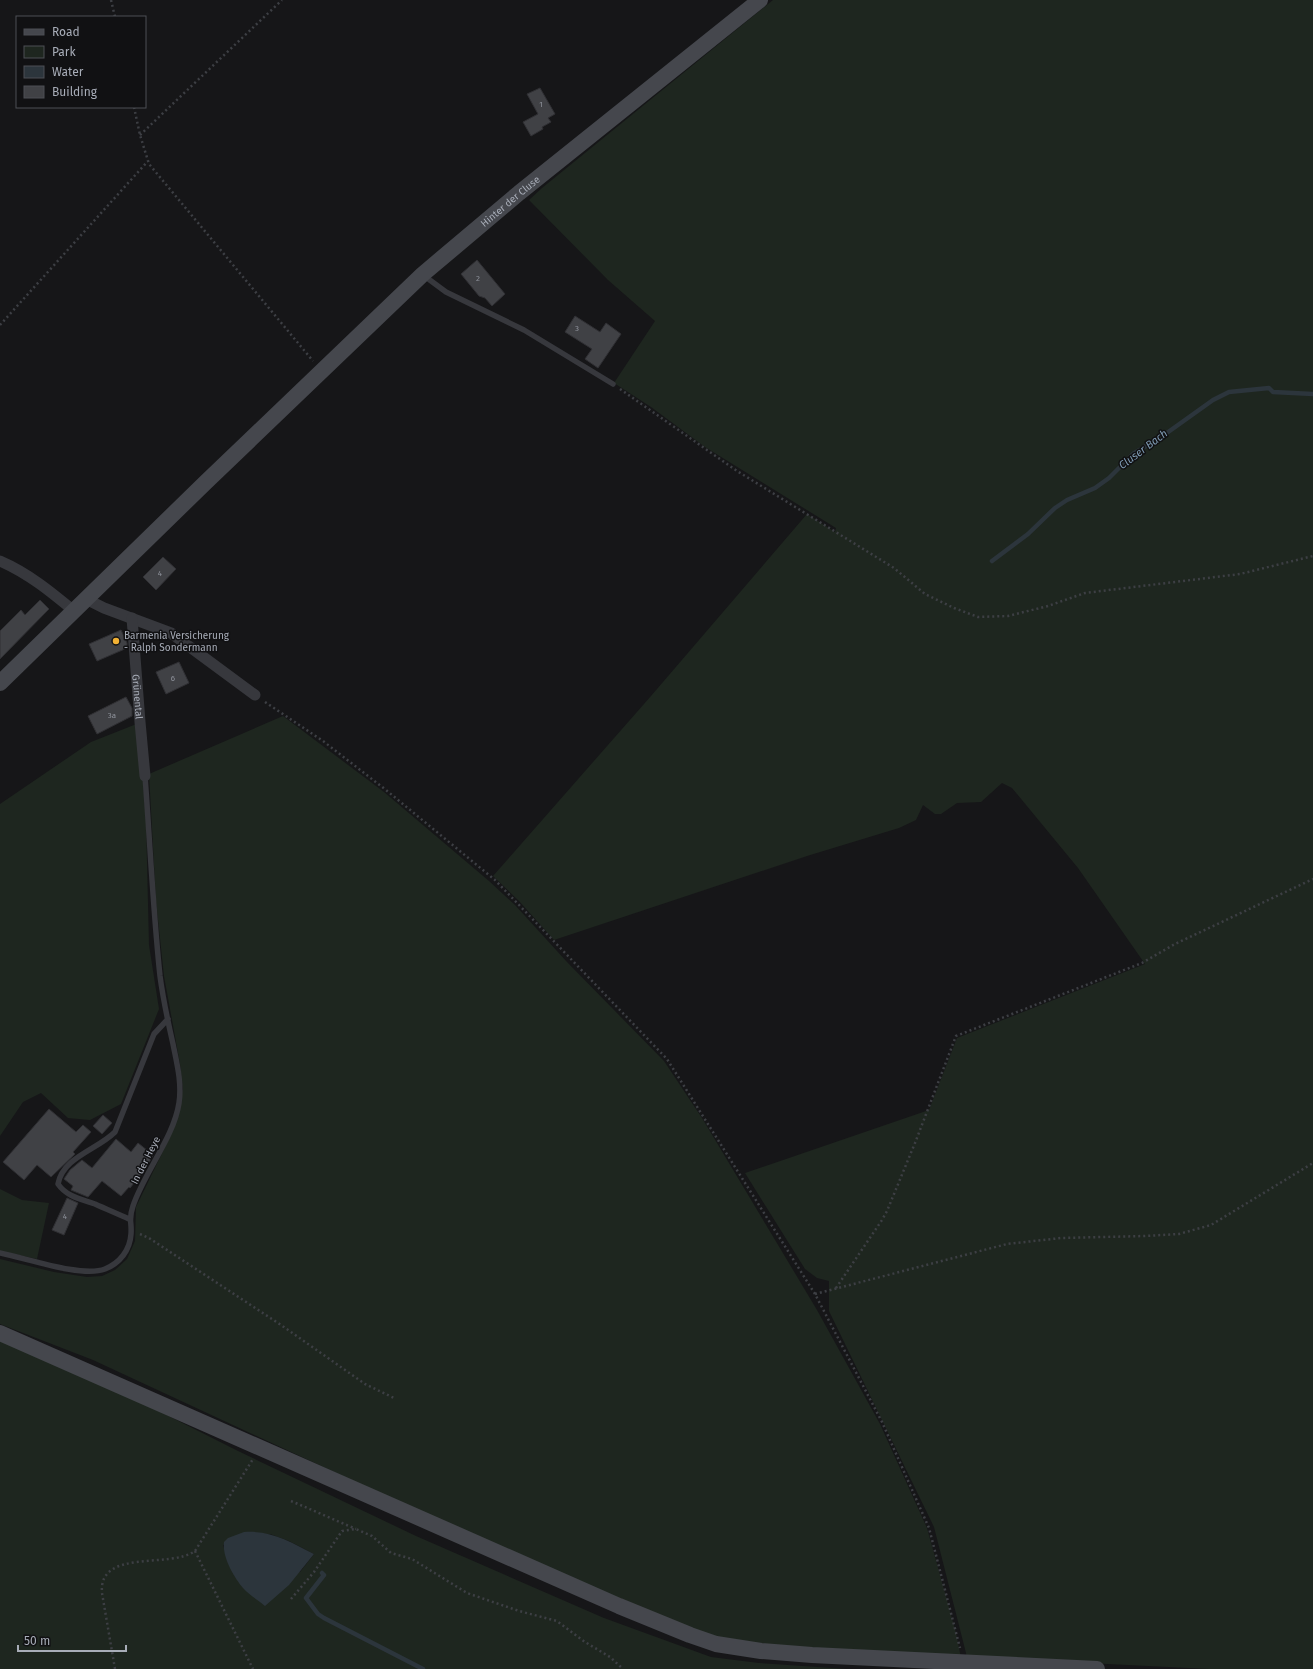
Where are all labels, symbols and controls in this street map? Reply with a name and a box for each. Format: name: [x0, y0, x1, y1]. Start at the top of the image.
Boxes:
legend: [16, 16, 146, 108]
text: Road: [52, 25, 80, 39]
text: Park: [52, 45, 76, 59]
text: Water: [52, 65, 84, 79]
text: Building: [52, 85, 98, 99]
house number: 1: [539, 100, 543, 109]
street label: Hinter der Cluse: [479, 174, 543, 230]
house number: 2: [476, 274, 480, 283]
house number: 3: [575, 324, 579, 333]
water label: Cluser Bach: [1116, 427, 1170, 472]
house number: 4: [158, 569, 163, 578]
place label: Barmenia Versicherung - Ralph Sondermann: [124, 630, 230, 654]
marker: Barmenia Versicherung - Ralph Sondermann: [111, 636, 121, 646]
street label: Grünental: [129, 674, 145, 720]
house number: 6: [171, 674, 175, 683]
house number: 3a: [108, 711, 116, 720]
street label: In der Heye: [129, 1135, 163, 1186]
house number: 4: [63, 1212, 68, 1221]
scale bar: [18, 1627, 126, 1653]
text: 50 m: [24, 1634, 50, 1648]

